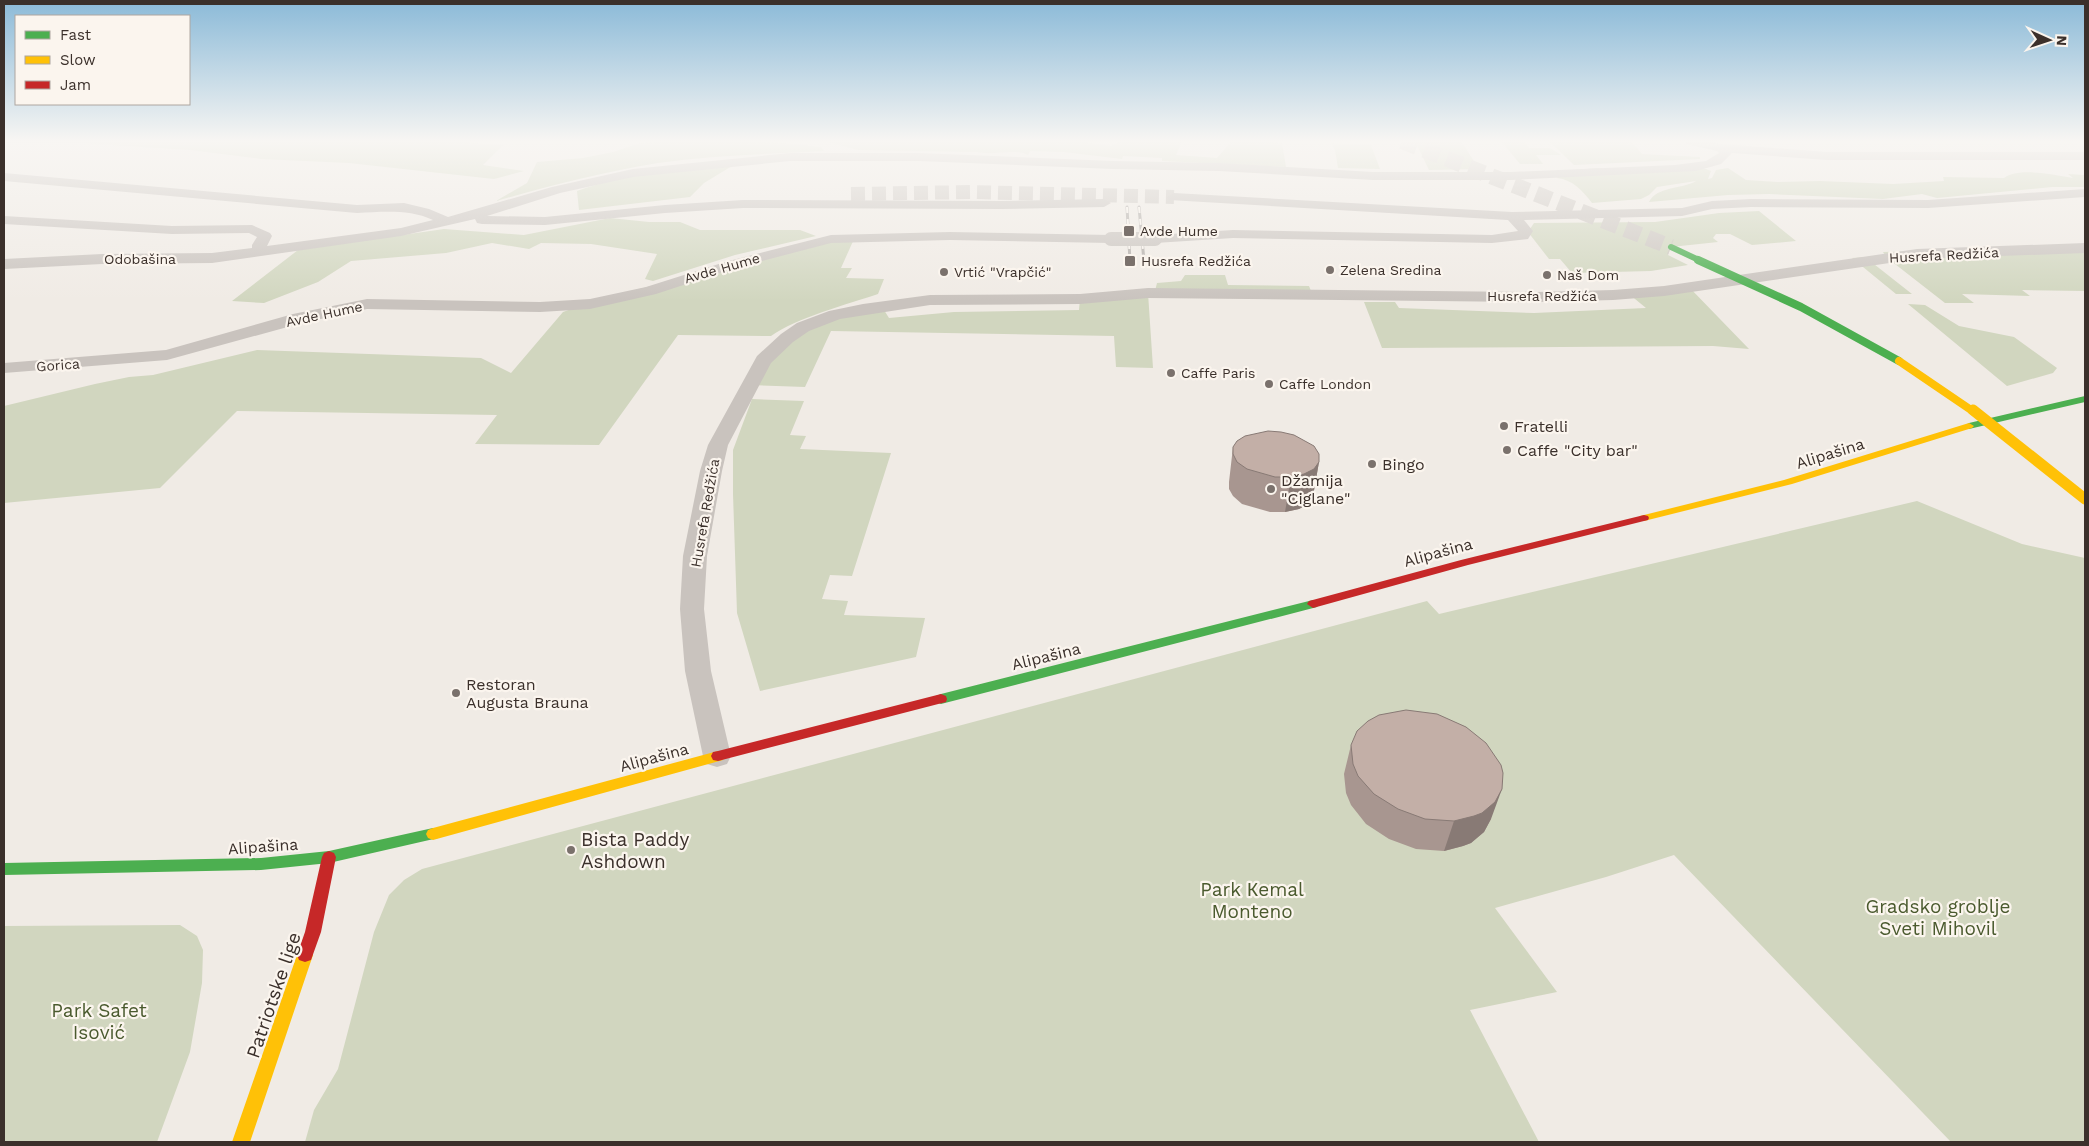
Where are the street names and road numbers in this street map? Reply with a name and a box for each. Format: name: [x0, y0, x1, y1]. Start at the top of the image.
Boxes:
street label: Husrefa Redžića: [1889, 244, 1999, 266]
street label: Avde Hume: [682, 250, 762, 286]
street label: Odobašina: [104, 251, 176, 267]
street label: Husrefa Redžića: [1487, 288, 1597, 304]
street label: Avde Hume: [284, 298, 364, 330]
street label: Gorica: [36, 355, 80, 375]
street label: Alipašina: [1794, 434, 1867, 473]
street label: Husrefa Redžića: [688, 457, 722, 569]
street label: Alipašina: [1402, 534, 1475, 571]
street label: Alipašina: [1010, 639, 1083, 674]
street label: Alipašina: [618, 739, 691, 776]
street label: Alipašina: [227, 835, 299, 858]
street label: Patriotske lige: [241, 929, 306, 1061]

